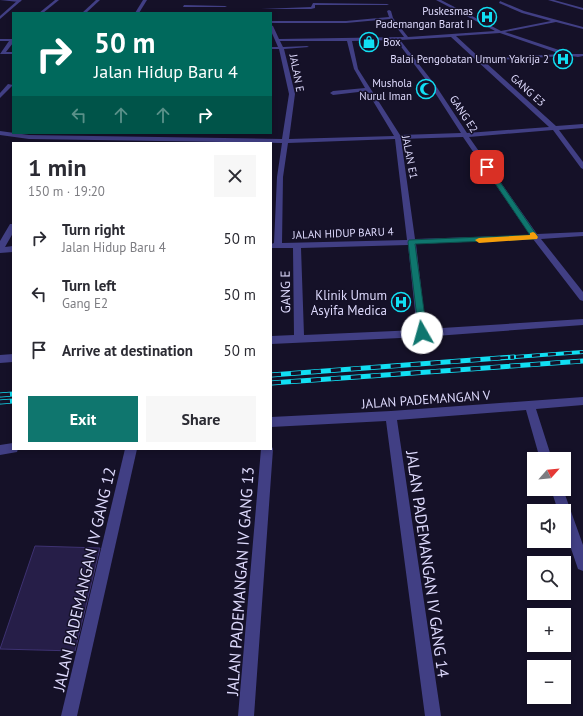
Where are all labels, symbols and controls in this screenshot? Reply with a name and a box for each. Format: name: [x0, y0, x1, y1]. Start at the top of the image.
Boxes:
place label: Puskesmas Pademangan Barat II: [375, 4, 473, 31]
hospital icon: Puskesmas Pademangan Barat II: [476, 6, 498, 28]
text: 50 m: [94, 24, 155, 61]
icon: right: [28, 28, 80, 80]
shop icon: Box: [358, 31, 380, 53]
place label: Box: [383, 35, 401, 49]
hospital icon: Balai Pengobatan Umum Yakrija 2: [552, 48, 574, 70]
street label: JALAN E: [286, 52, 308, 93]
place label: Balai Pengobatan Umum Yakrija 2: [390, 52, 549, 66]
text: Jalan Hidup Baru 4: [94, 60, 238, 83]
street label: GANG E3: [508, 71, 548, 109]
place label: Mushola Nurul Iman: [359, 76, 412, 103]
mosque icon: Mushola Nurul Iman: [415, 78, 437, 100]
street label: GANG E2: [447, 93, 481, 135]
icon: left: [68, 104, 90, 126]
icon: ahead: [110, 104, 132, 126]
icon: ahead: [152, 104, 174, 126]
icon: right: [194, 104, 216, 126]
street label: JALAN E1: [399, 133, 421, 180]
pin: [470, 150, 504, 184]
text: 1 min: [28, 152, 87, 183]
button: close: [214, 155, 256, 197]
icon: arrive: [476, 156, 498, 178]
text: 150 m · 19:20: [28, 183, 105, 200]
text: Turn right: [62, 220, 125, 239]
street label: JALAN HIDUP BARU 4: [291, 224, 394, 242]
icon: right: [28, 227, 50, 249]
text: 50 m: [223, 229, 256, 248]
text: Jalan Hidup Baru 4: [62, 239, 166, 256]
street label: GANG E: [277, 270, 294, 313]
text: Turn left: [62, 276, 116, 295]
icon: left: [28, 283, 50, 305]
text: 50 m: [223, 285, 256, 304]
place label: Klinik Umum Asyifa Medica: [311, 287, 387, 319]
hospital icon: Klinik Umum Asyifa Medica: [390, 291, 412, 313]
text: Gang E2: [62, 295, 108, 312]
position arrow: [401, 312, 443, 354]
icon: arrive: [28, 339, 50, 361]
text: Arrive at destination: [62, 341, 193, 360]
text: 50 m: [223, 341, 256, 360]
street label: JALAN PADEMANGAN V: [360, 386, 492, 413]
button: Exit: [28, 396, 138, 442]
button: Share: [146, 396, 256, 442]
street label: JALAN PADEMANGAN IV GANG 14: [402, 448, 454, 679]
north arrow: [527, 452, 571, 496]
map controls: [527, 452, 571, 704]
street label: JALAN PADEMANGAN IV GANG 12: [48, 465, 120, 694]
street label: JALAN PADEMANGAN IV GANG 13: [222, 466, 258, 697]
button: sound: [527, 504, 571, 548]
button: search: [527, 556, 571, 600]
button: +: [527, 608, 571, 652]
button: −: [527, 660, 571, 704]

